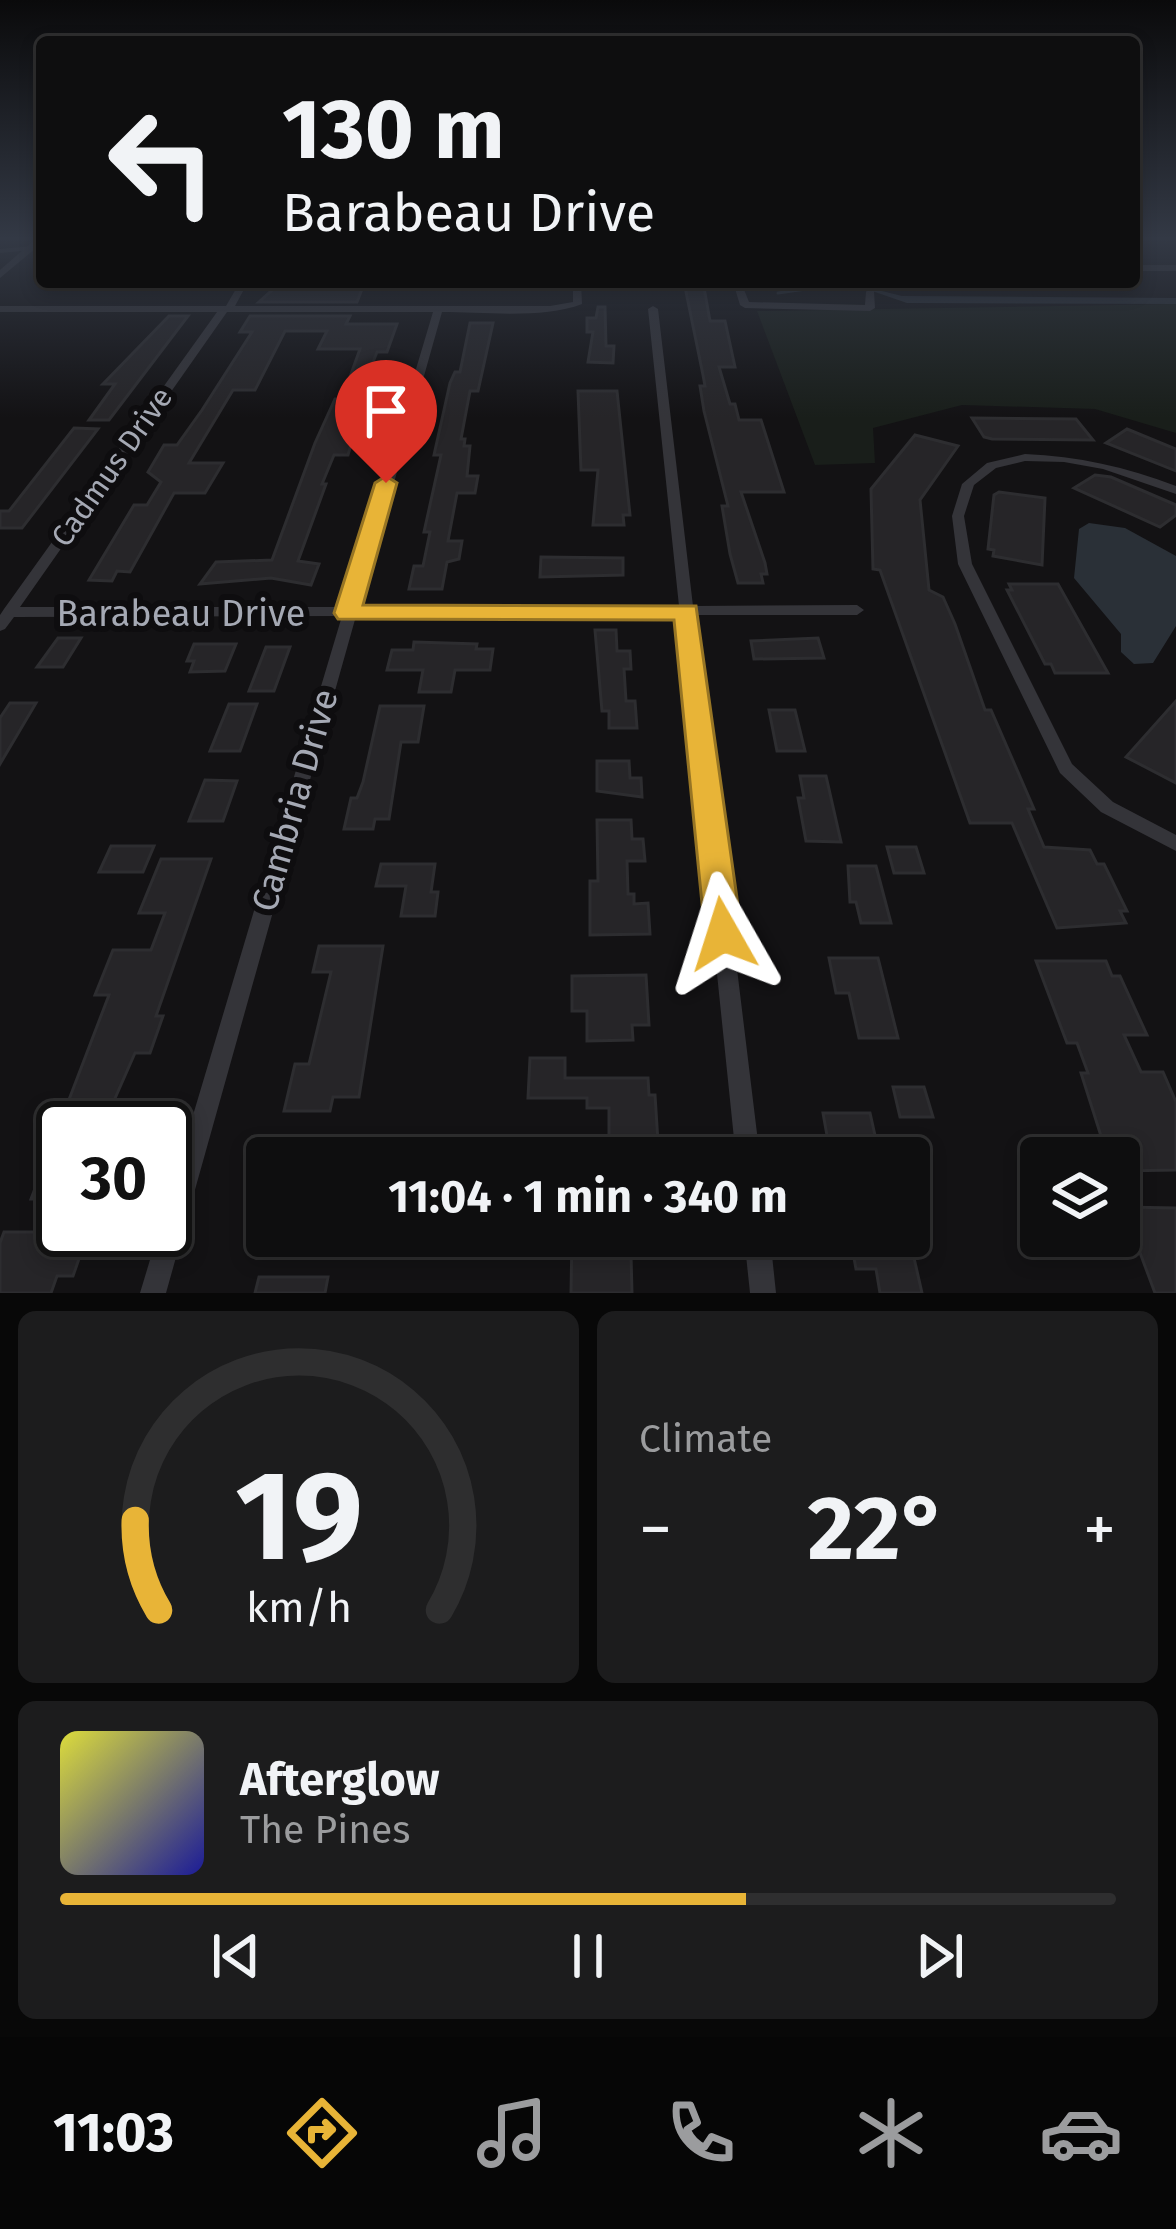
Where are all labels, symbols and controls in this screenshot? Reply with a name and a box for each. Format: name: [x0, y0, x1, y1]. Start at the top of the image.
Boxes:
text: 130 m: [282, 79, 505, 180]
icon: left: [84, 84, 240, 240]
text: Barabeau Drive: [282, 181, 655, 245]
pin: [335, 360, 437, 483]
icon: arrive: [353, 378, 419, 444]
street label: Cadmus Drive: [44, 380, 180, 554]
street label: Barabeau Drive: [57, 592, 305, 636]
street label: Cambria Drive: [242, 684, 348, 917]
position arrow: [660, 871, 786, 997]
speed limit sign: 30: [36, 1101, 192, 1257]
map controls: [1020, 1137, 1140, 1257]
button: layers: [1020, 1137, 1140, 1257]
text: 11:04 · 1 min · 340 m: [388, 1170, 788, 1224]
text: Climate: [639, 1416, 772, 1462]
text: 19: [235, 1442, 362, 1592]
text: 22°: [808, 1475, 948, 1583]
text: −: [639, 1490, 672, 1569]
text: +: [1083, 1490, 1116, 1569]
text: km/h: [245, 1582, 352, 1633]
text: Afterglow: [240, 1753, 439, 1807]
text: The Pines: [240, 1807, 411, 1853]
icon: previous: [203, 1923, 269, 1989]
icon: pause: [555, 1923, 621, 1989]
icon: next: [907, 1923, 973, 1989]
icon: directions: [280, 2091, 364, 2175]
icon: music: [470, 2091, 554, 2175]
icon: phone: [659, 2091, 743, 2175]
icon: climate: [849, 2091, 933, 2175]
icon: car: [1039, 2091, 1123, 2175]
text: 11:03: [53, 2101, 174, 2165]

